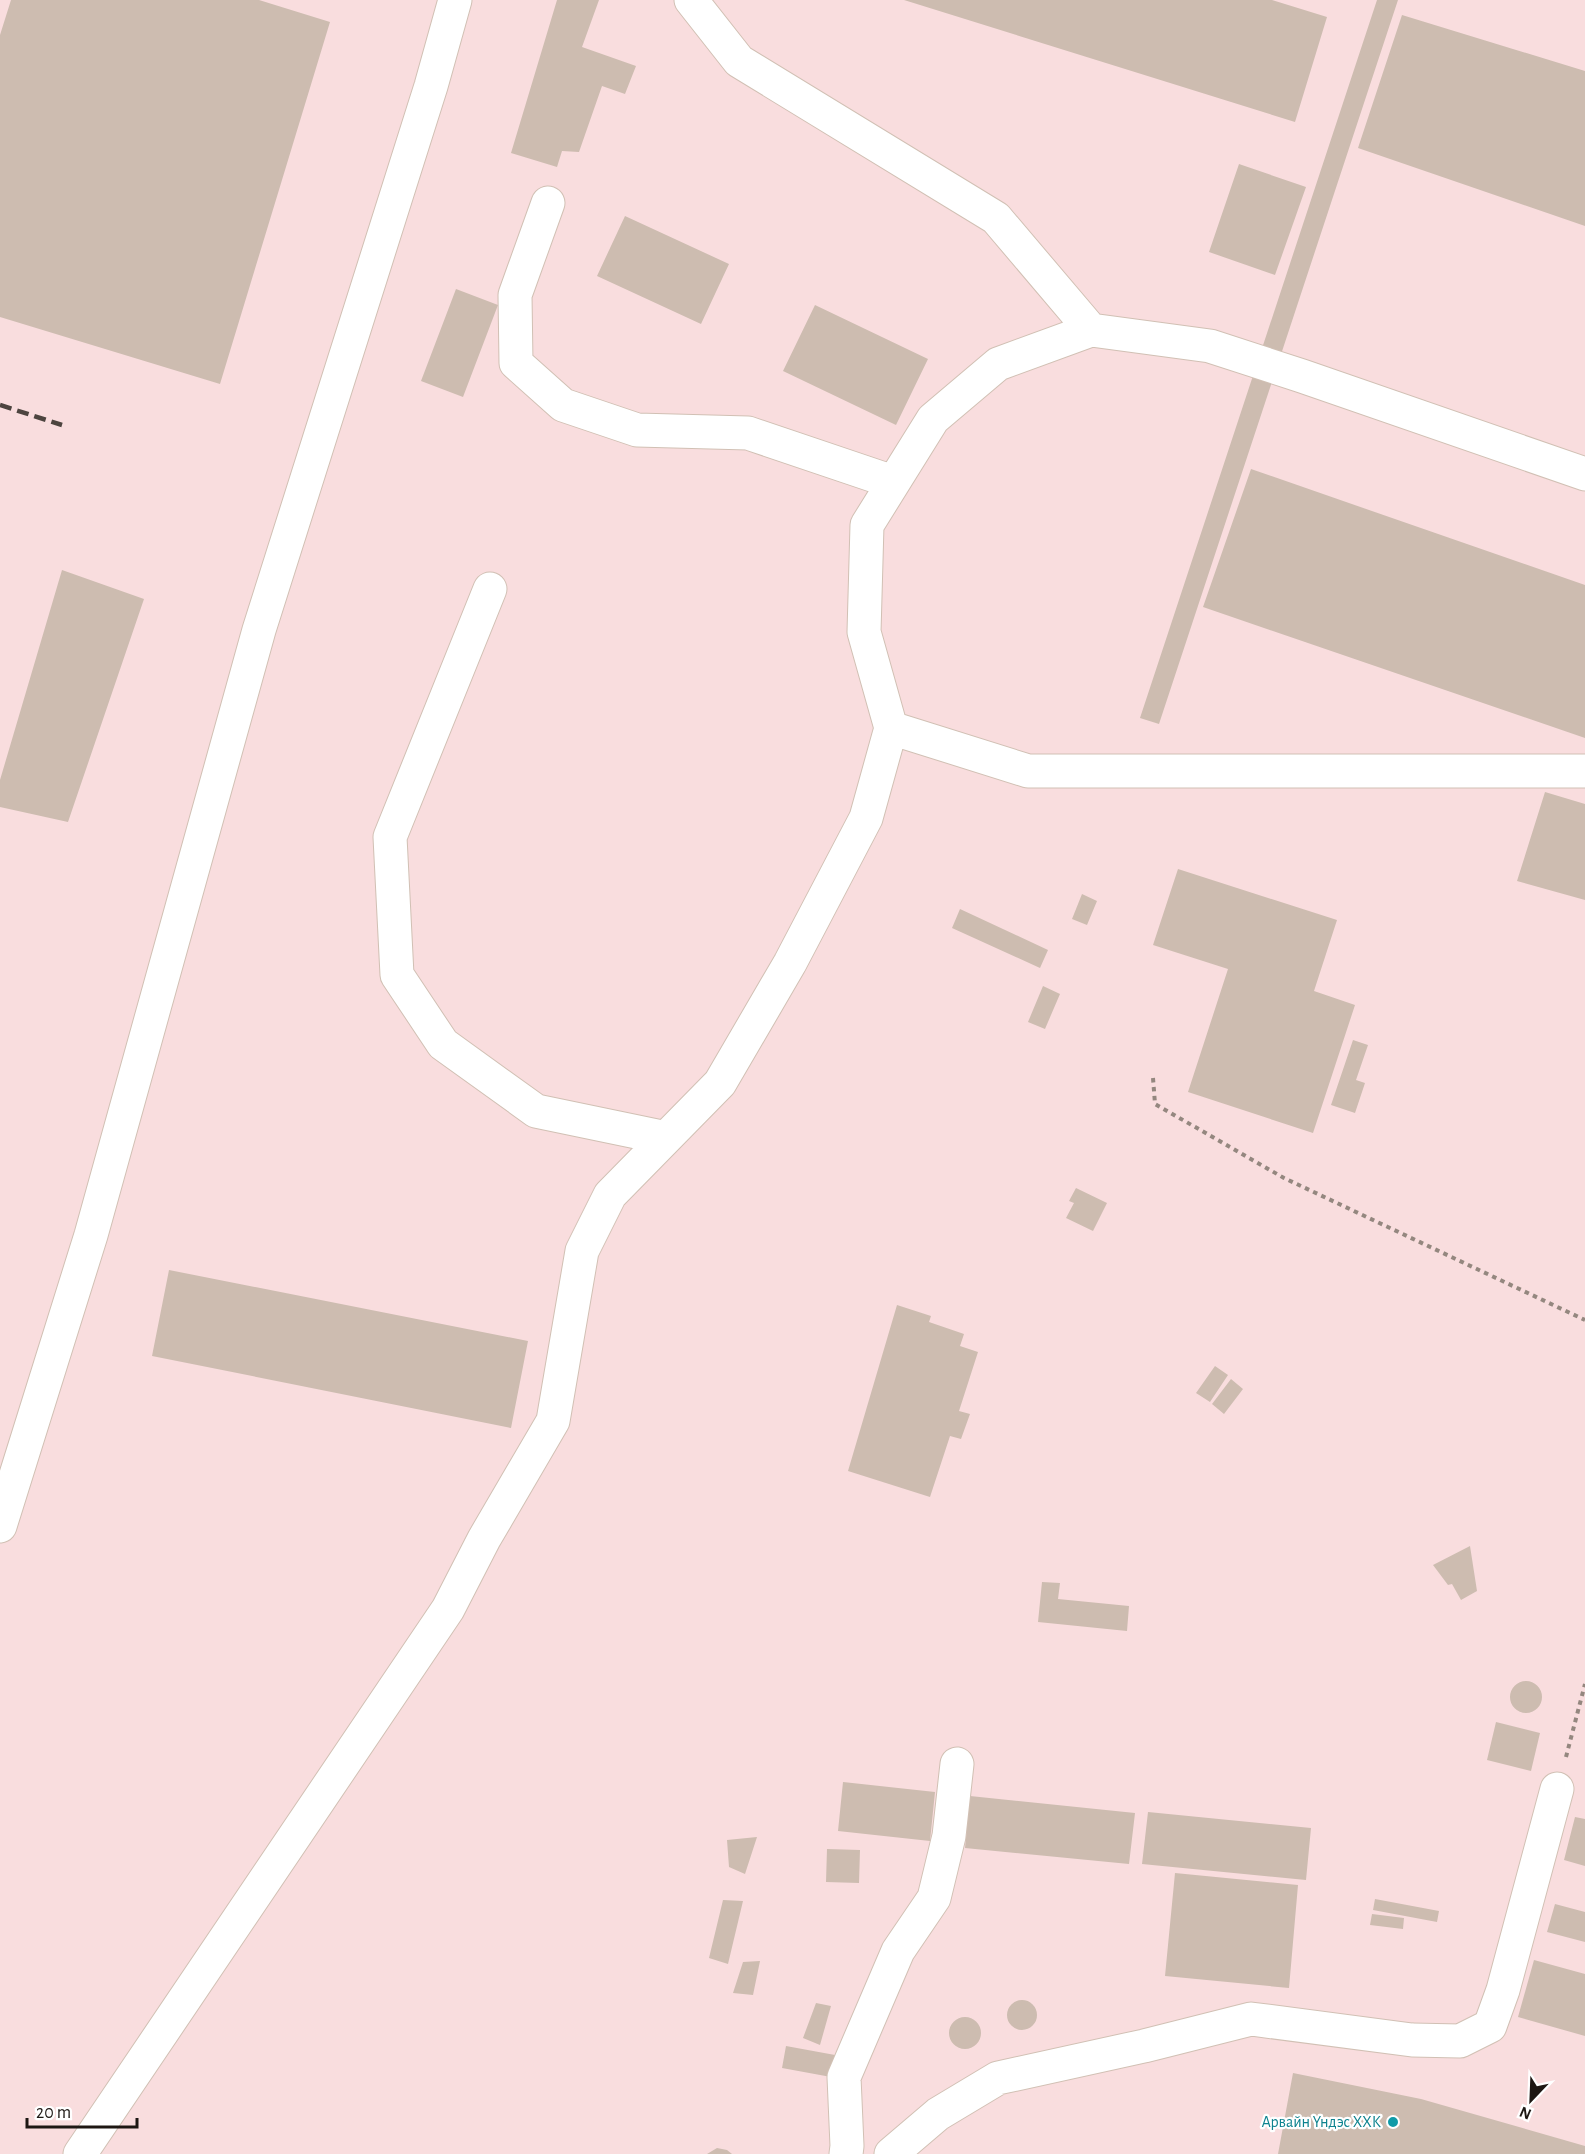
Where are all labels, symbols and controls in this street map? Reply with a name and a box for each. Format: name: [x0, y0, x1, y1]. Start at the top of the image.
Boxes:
north arrow: [1501, 2070, 1561, 2130]
scale bar: [27, 2091, 136, 2129]
text: N: [1517, 2103, 1534, 2122]
text: 20 m: [36, 2104, 71, 2122]
place label: Арвайн Үндэс ХХК: [1262, 2114, 1381, 2130]
marker: Арвайн Үндэс ХХК: [1386, 2115, 1400, 2129]

